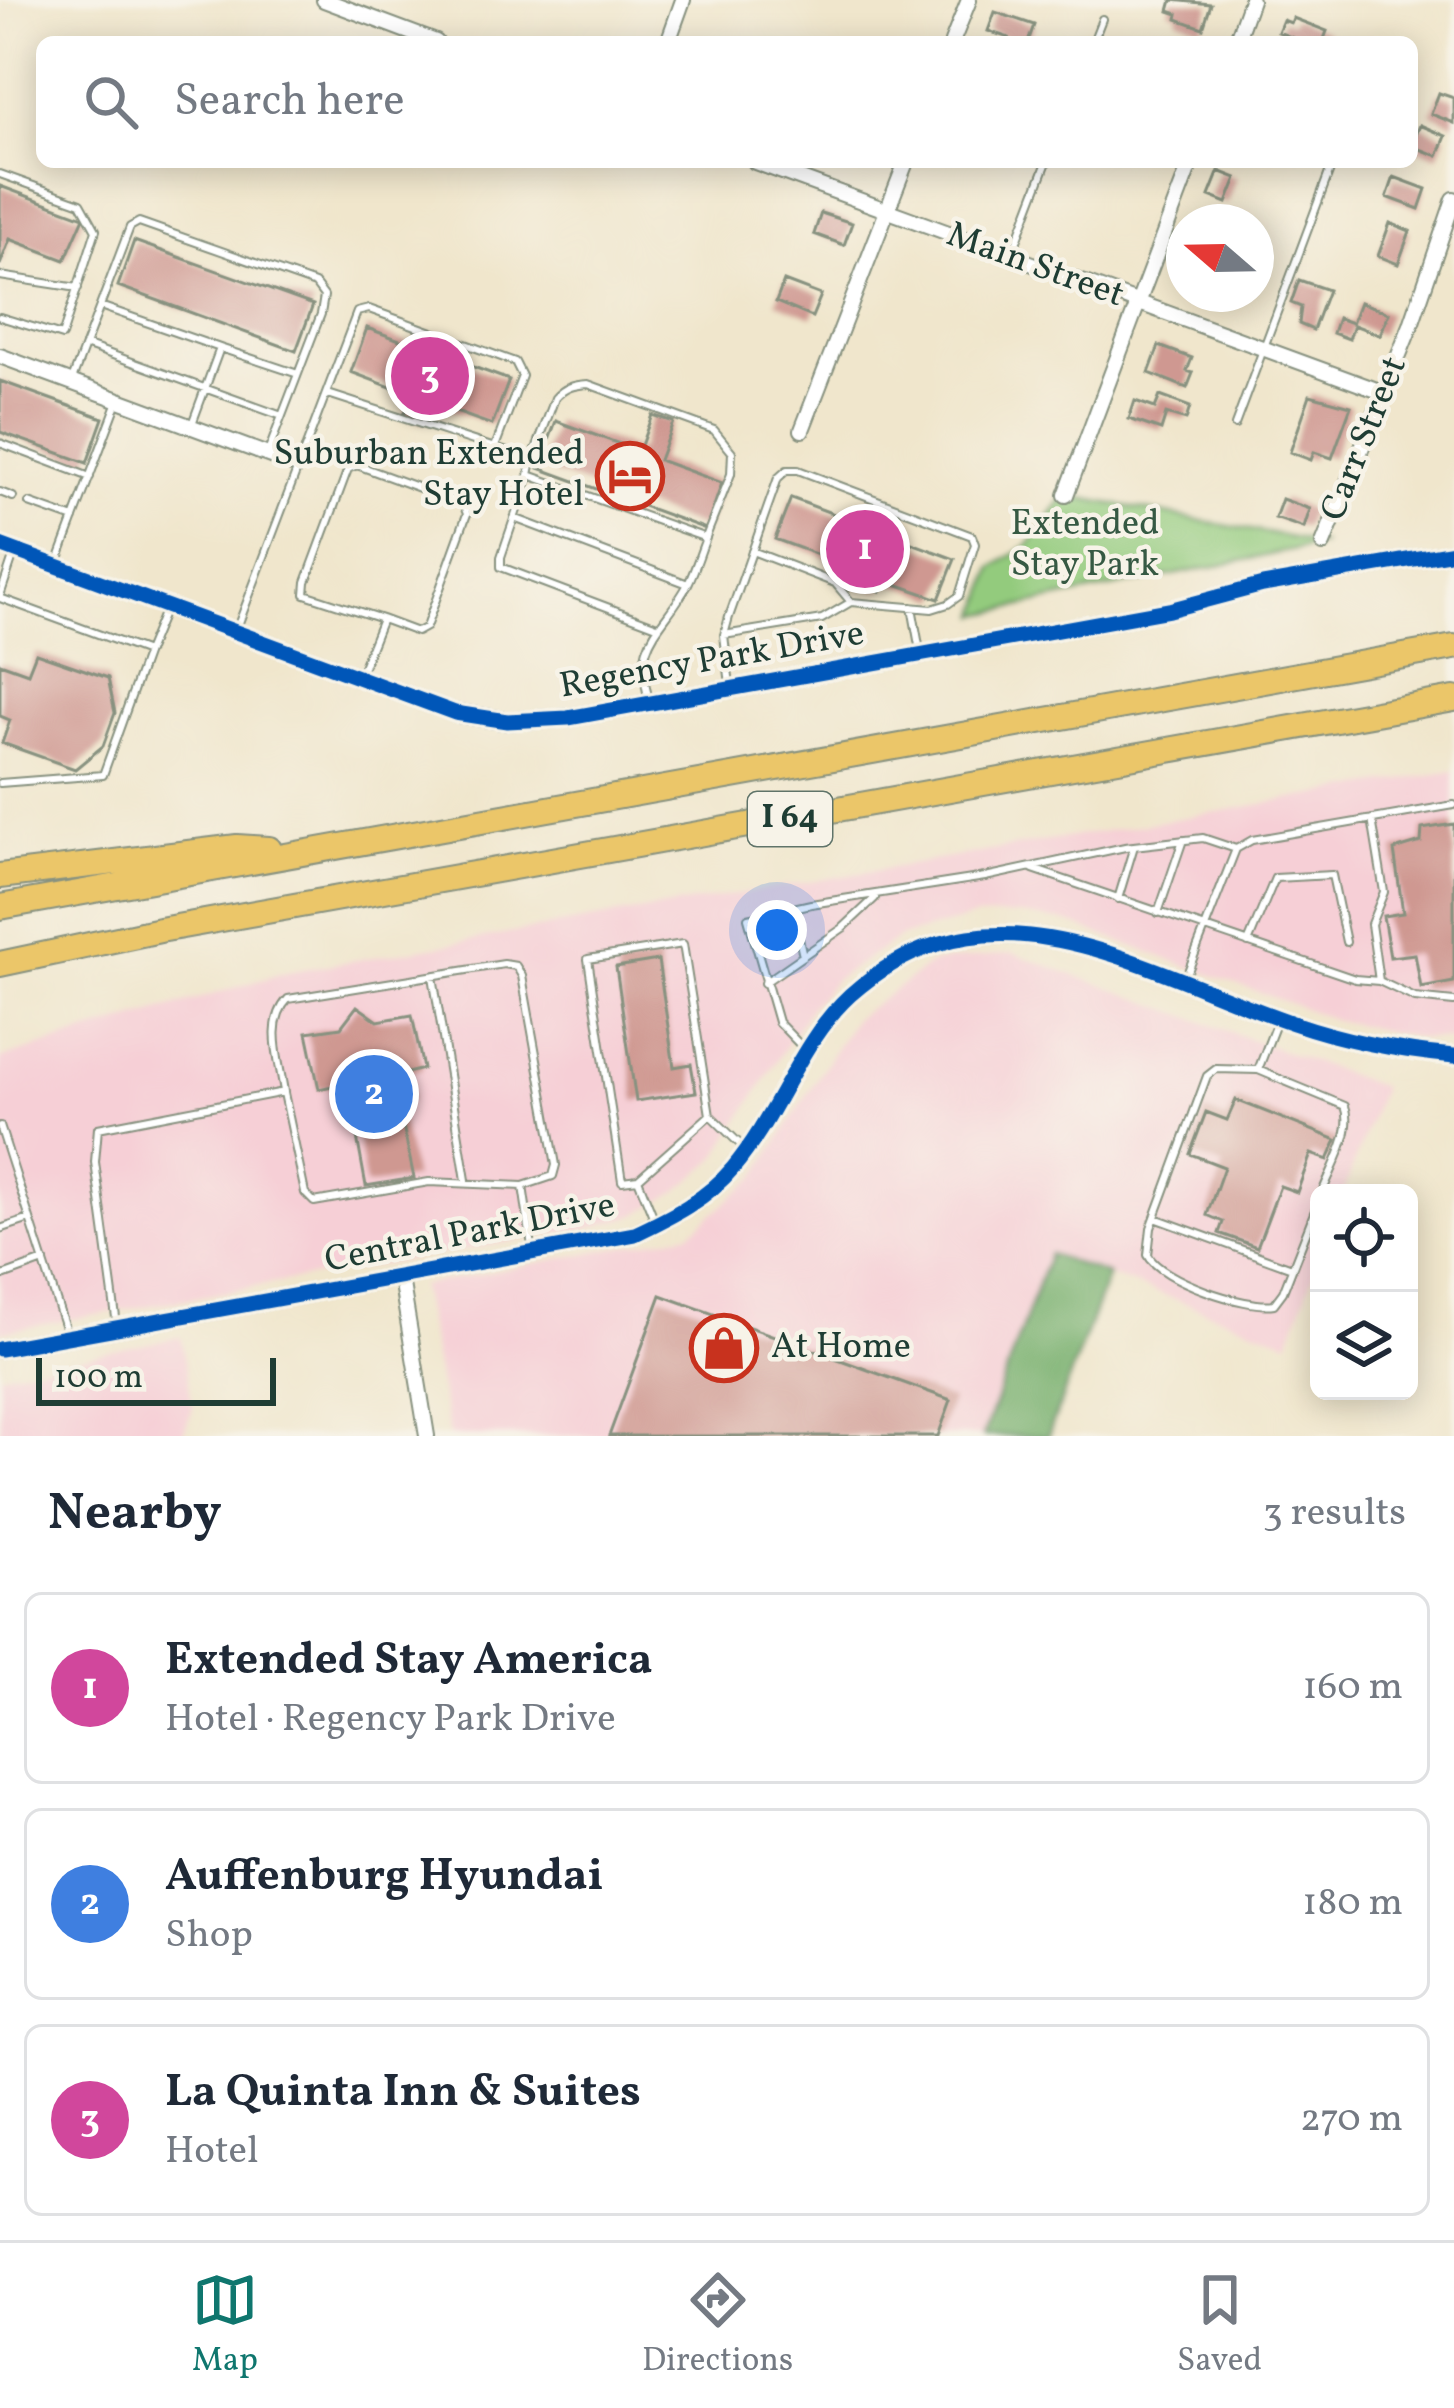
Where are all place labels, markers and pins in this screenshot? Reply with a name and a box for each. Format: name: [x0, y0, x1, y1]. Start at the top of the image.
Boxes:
pin: 3: [391, 331, 469, 421]
place label: Suburban Extended Stay Hotel: [274, 430, 584, 521]
hotel icon: Suburban Extended Stay Hotel: [595, 441, 665, 511]
pin: 1: [826, 504, 904, 594]
pin: 2: [335, 1049, 413, 1139]
shop icon: At Home: [689, 1313, 759, 1383]
place label: At Home: [771, 1323, 911, 1373]

